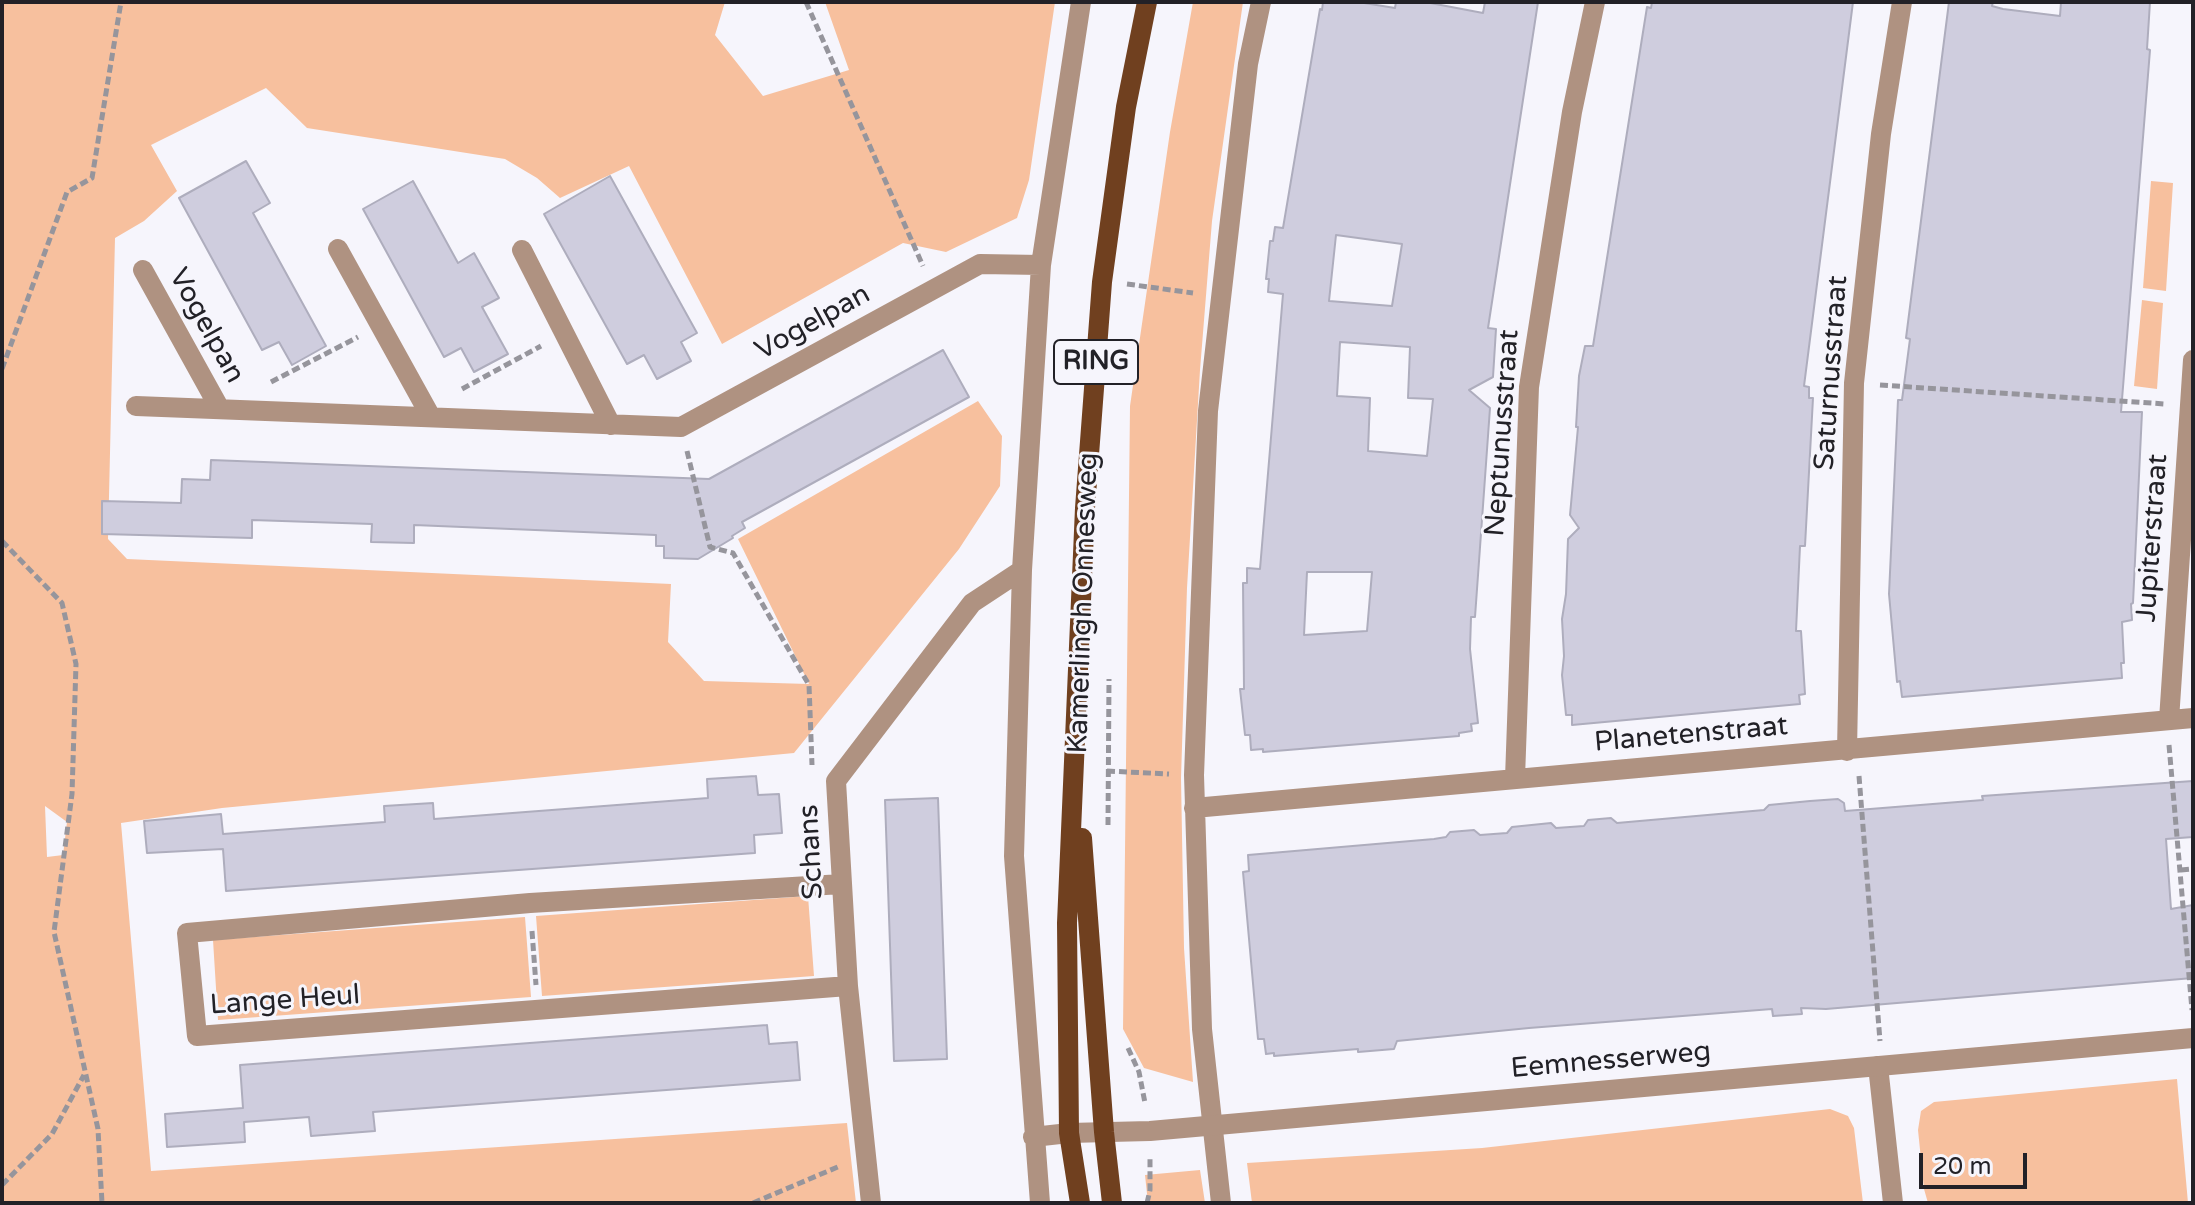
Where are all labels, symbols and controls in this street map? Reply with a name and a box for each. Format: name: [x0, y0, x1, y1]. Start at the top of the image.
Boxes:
street label: Vogelpan: [161, 263, 251, 389]
street label: Saturnusstraat: [1808, 274, 1856, 472]
street label: Vogelpan: [750, 278, 876, 368]
street label: Neptunusstraat: [1479, 328, 1527, 538]
road number: RING: [1054, 340, 1138, 384]
street label: Kamerlingh Onnesweg: [1062, 452, 1106, 754]
street label: Jupiterstraat: [2130, 453, 2176, 623]
street label: Planetenstraat: [1593, 710, 1789, 760]
street label: Schans: [793, 803, 831, 901]
street label: Lange Heul: [209, 979, 361, 1023]
street label: Eemnesserweg: [1509, 1036, 1713, 1086]
scale bar: [1923, 1137, 2031, 1187]
text: 20 m: [1933, 1152, 1991, 1181]

